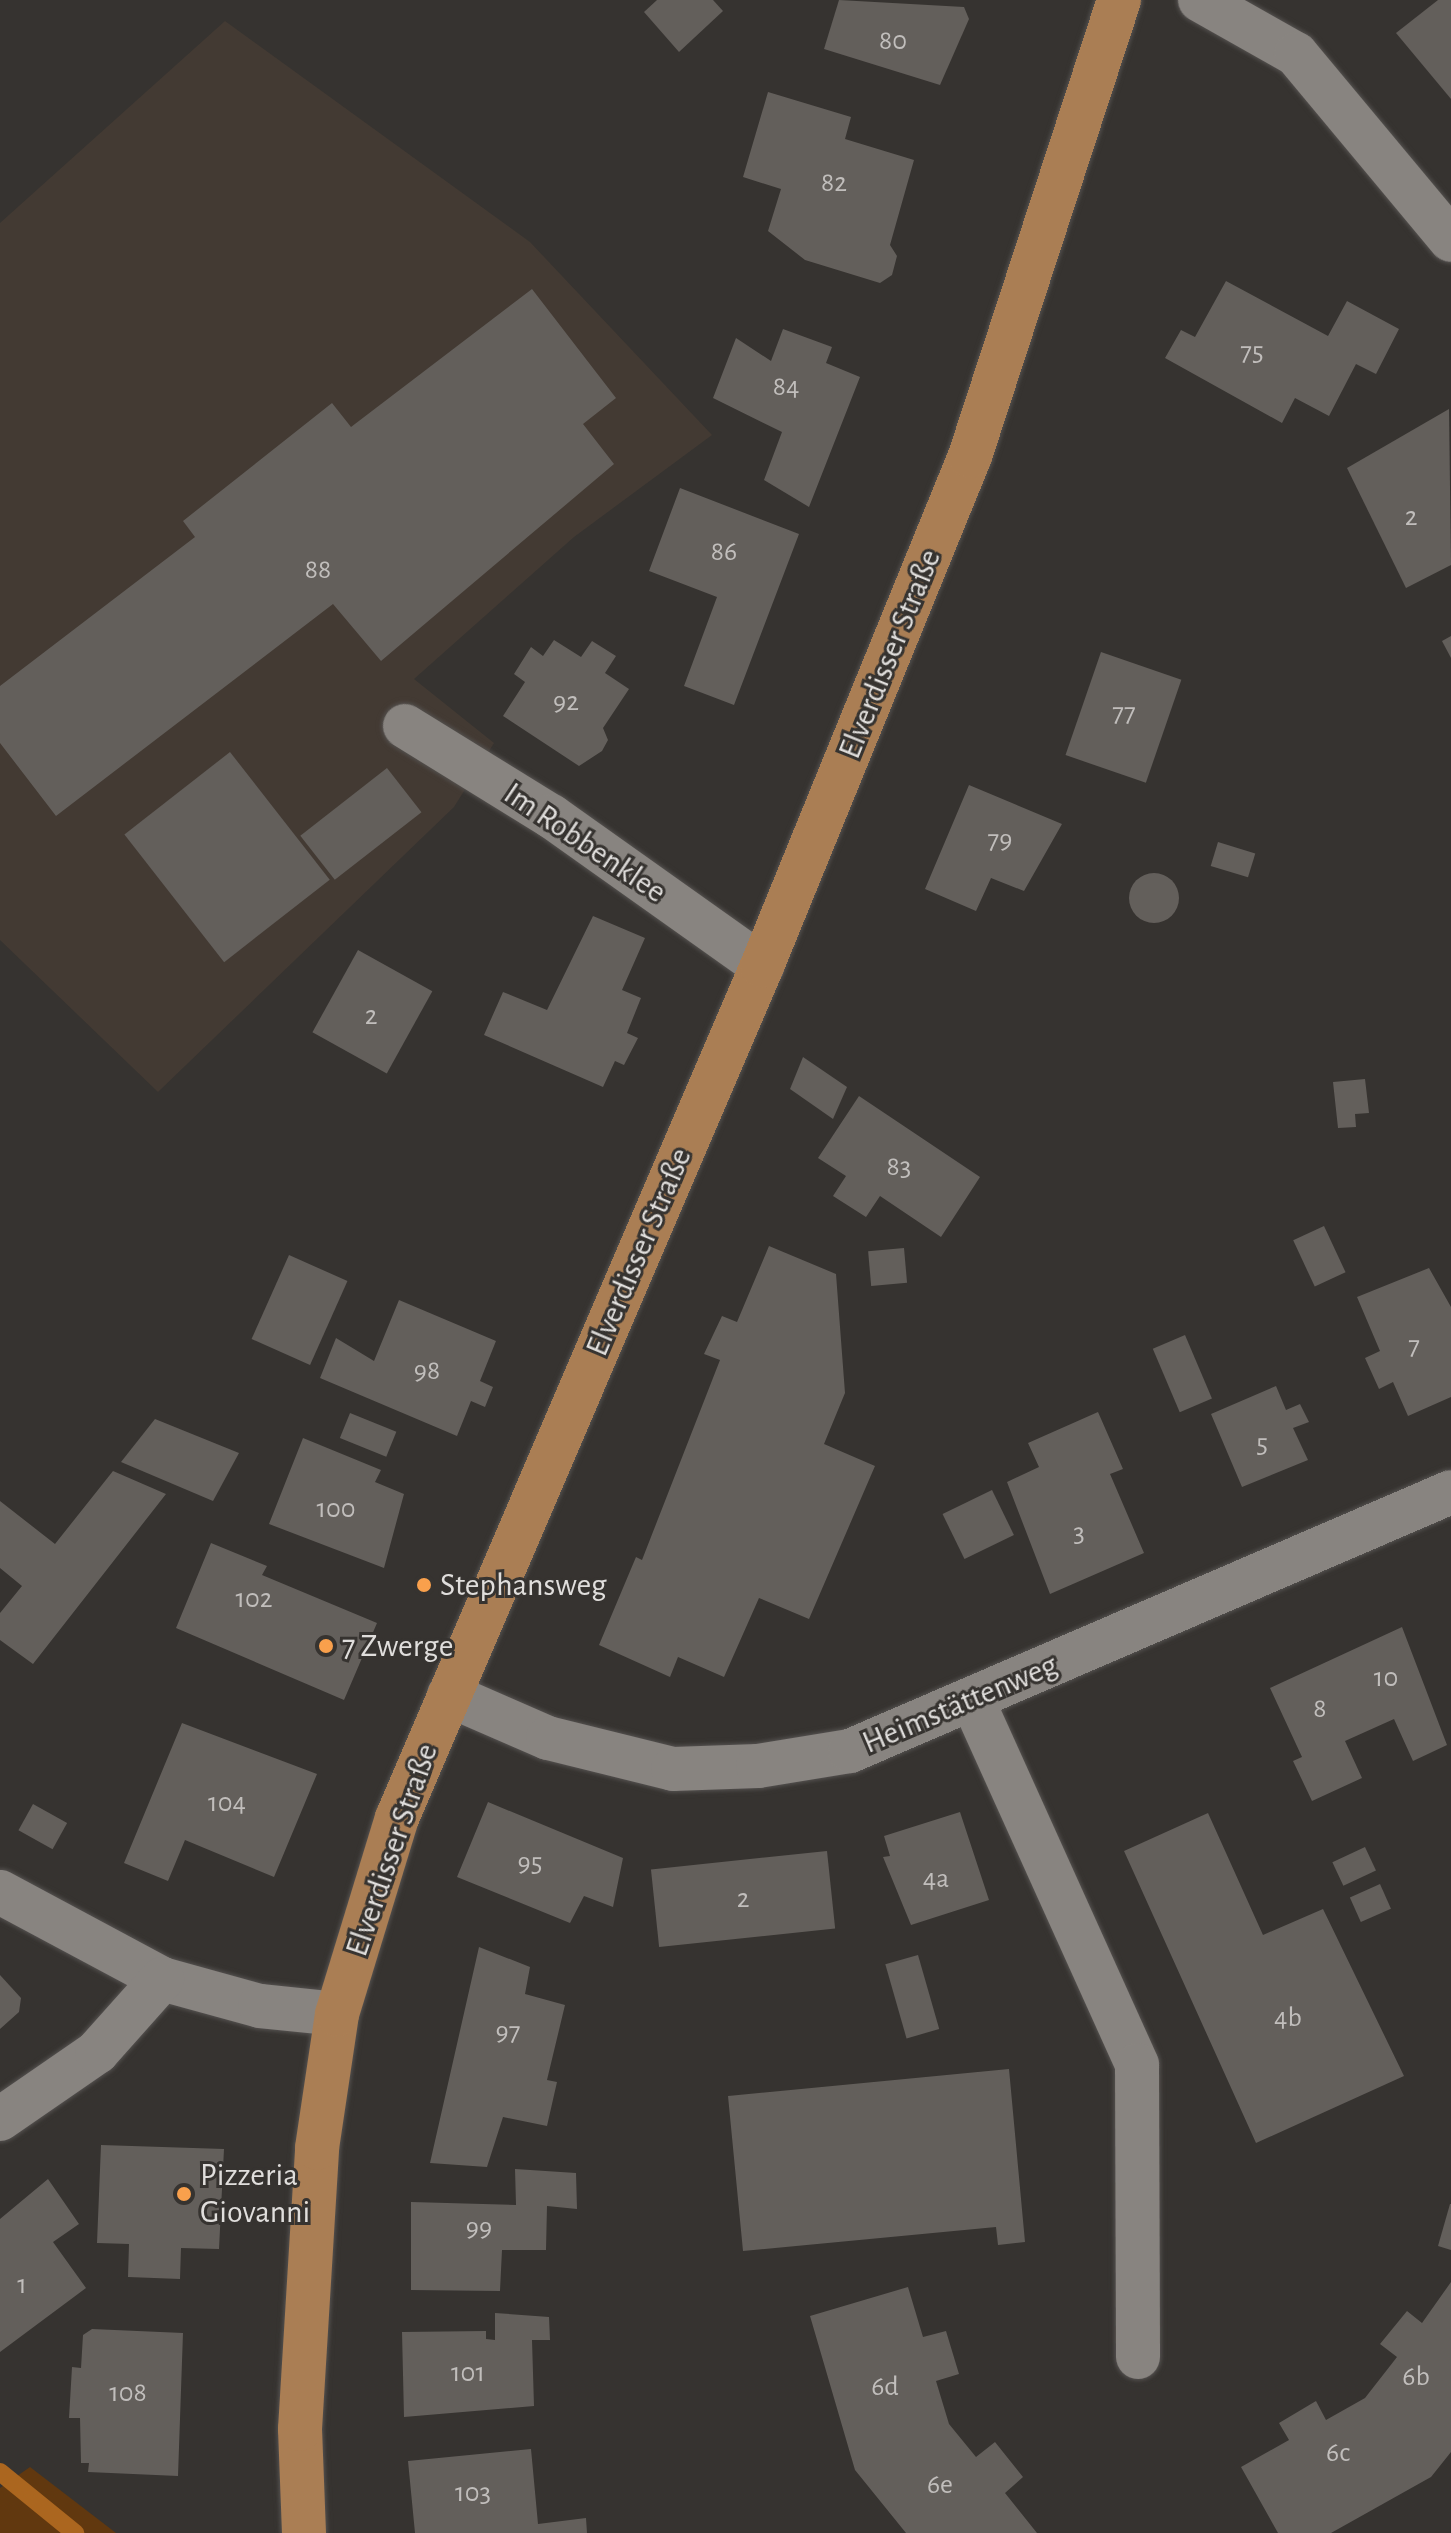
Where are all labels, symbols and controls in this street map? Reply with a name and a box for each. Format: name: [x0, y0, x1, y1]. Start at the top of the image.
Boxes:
house number: 80: [879, 24, 907, 58]
house number: 82: [821, 166, 847, 200]
house number: 75: [1240, 335, 1264, 369]
house number: 84: [773, 370, 799, 404]
house number: 2: [1405, 500, 1417, 534]
house number: 86: [711, 535, 737, 569]
street label: Elverdisser Straße: [831, 544, 949, 764]
house number: 88: [305, 553, 331, 587]
house number: 92: [553, 685, 579, 719]
house number: 77: [1112, 696, 1136, 730]
street label: Im Robbenklee: [496, 775, 674, 911]
house number: 79: [988, 823, 1012, 857]
house number: 2: [365, 999, 377, 1033]
street label: Elverdisser Straße: [578, 1142, 700, 1362]
house number: 83: [887, 1150, 911, 1184]
house number: 7: [1408, 1329, 1420, 1363]
house number: 98: [414, 1354, 440, 1388]
house number: 5: [1256, 1427, 1268, 1461]
house number: 100: [316, 1492, 356, 1526]
house number: 3: [1073, 1516, 1085, 1550]
place label: Stephansweg: [440, 1566, 606, 1604]
marker: Stephansweg: [415, 1576, 433, 1594]
house number: 102: [235, 1582, 273, 1616]
place label: 7 Zwerge: [342, 1627, 453, 1665]
marker: 7 Zwerge: [317, 1637, 335, 1655]
street label: Heimstättenweg: [857, 1646, 1063, 1762]
house number: 10: [1374, 1661, 1398, 1695]
house number: 8: [1313, 1692, 1327, 1726]
street label: Elverdisser Straße: [338, 1739, 446, 1961]
house number: 104: [208, 1786, 246, 1820]
house number: 95: [518, 1846, 542, 1880]
house number: 4a: [923, 1862, 949, 1896]
house number: 2: [737, 1882, 749, 1916]
house number: 4b: [1274, 2001, 1302, 2035]
house number: 97: [496, 2015, 520, 2049]
place label: Pizzeria Giovanni: [200, 2157, 310, 2232]
marker: Pizzeria Giovanni: [175, 2185, 193, 2203]
house number: 99: [466, 2211, 492, 2245]
house number: 1: [17, 2268, 27, 2302]
house number: 101: [451, 2356, 485, 2390]
house number: 6b: [1402, 2360, 1430, 2394]
house number: 6d: [871, 2370, 899, 2404]
house number: 108: [109, 2376, 147, 2410]
house number: 6c: [1326, 2436, 1350, 2470]
house number: 6e: [927, 2468, 953, 2502]
house number: 103: [455, 2476, 491, 2510]

